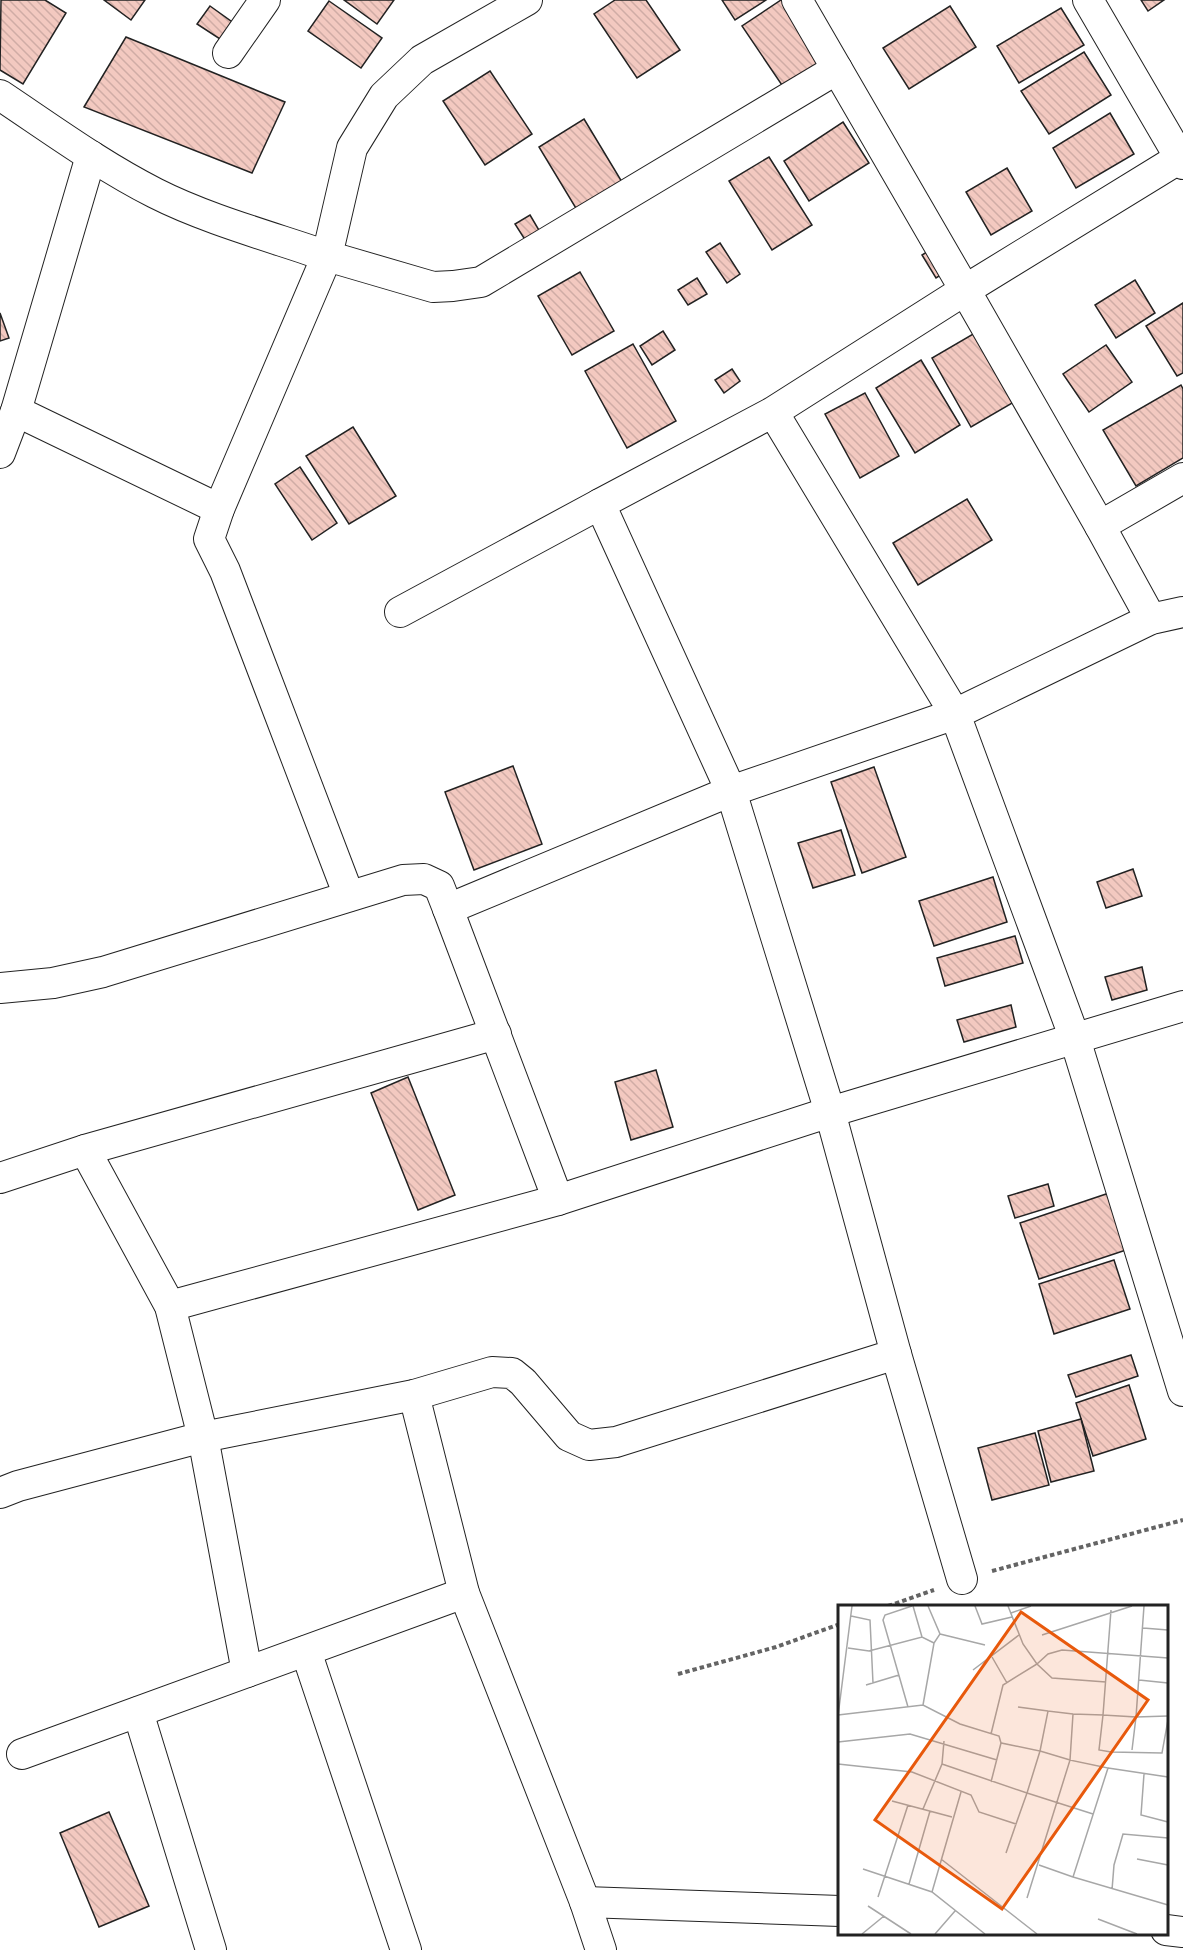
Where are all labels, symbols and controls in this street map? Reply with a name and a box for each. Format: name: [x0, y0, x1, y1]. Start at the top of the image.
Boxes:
inset map: [838, 1605, 1168, 1935]

